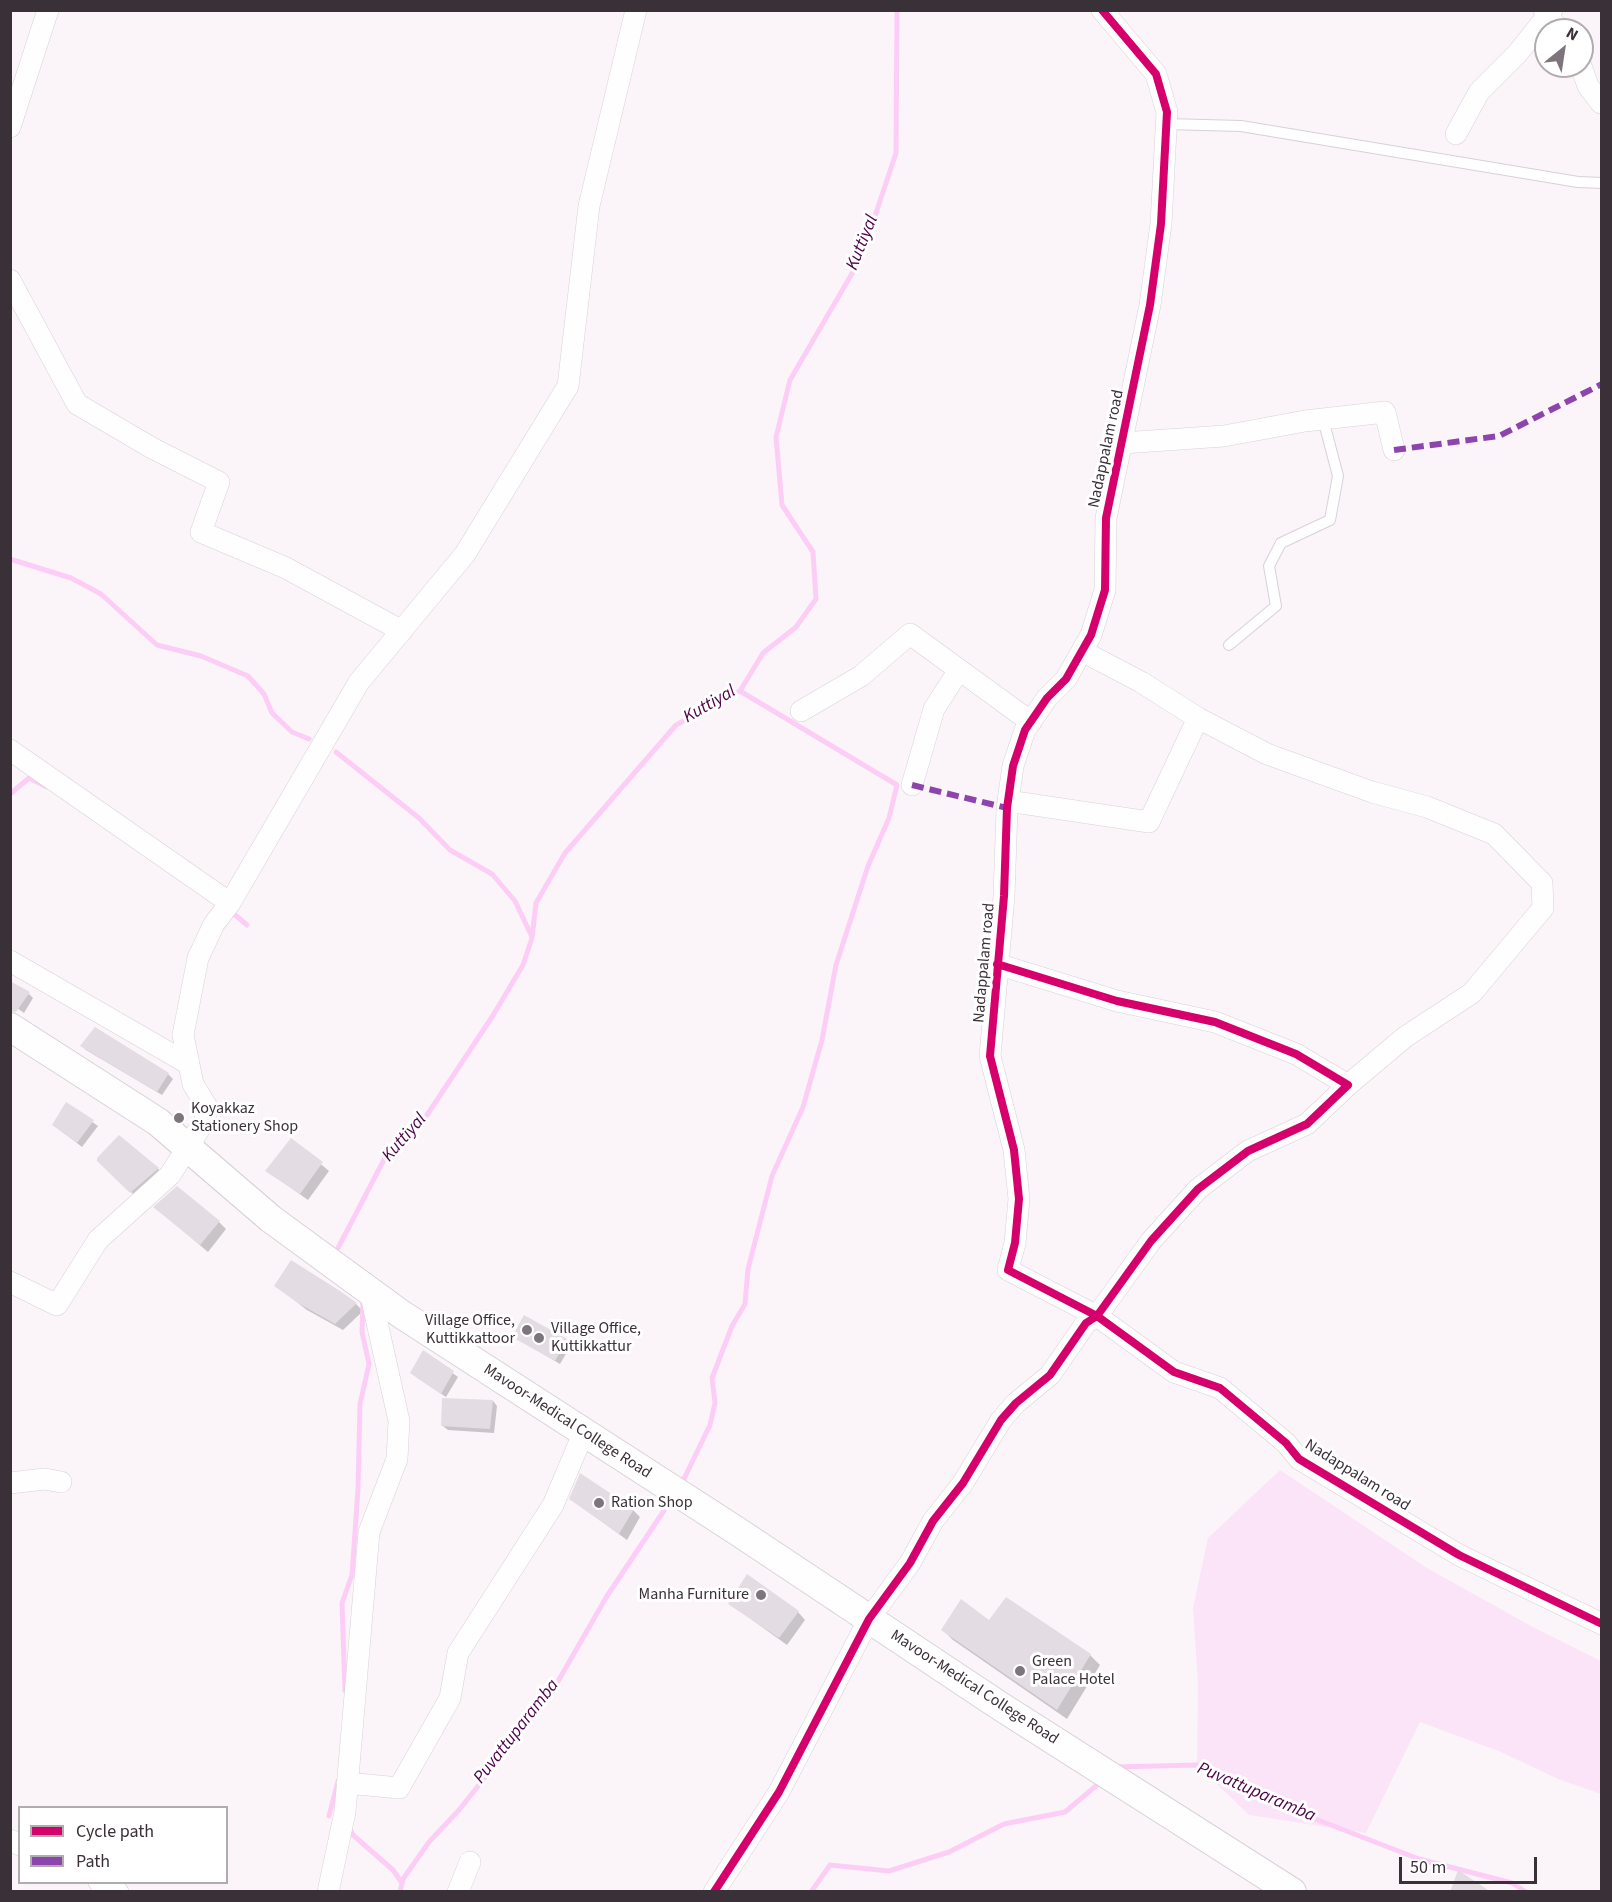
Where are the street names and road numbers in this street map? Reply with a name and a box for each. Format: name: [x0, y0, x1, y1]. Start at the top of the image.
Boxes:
street label: Nadappalam road: [1085, 388, 1129, 510]
street label: Nadappalam road: [970, 902, 1000, 1024]
street label: Mavoor-Medical College Road: [479, 1360, 655, 1484]
street label: Nadappalam road: [1301, 1436, 1413, 1516]
street label: Mavoor-Medical College Road: [886, 1626, 1062, 1750]

